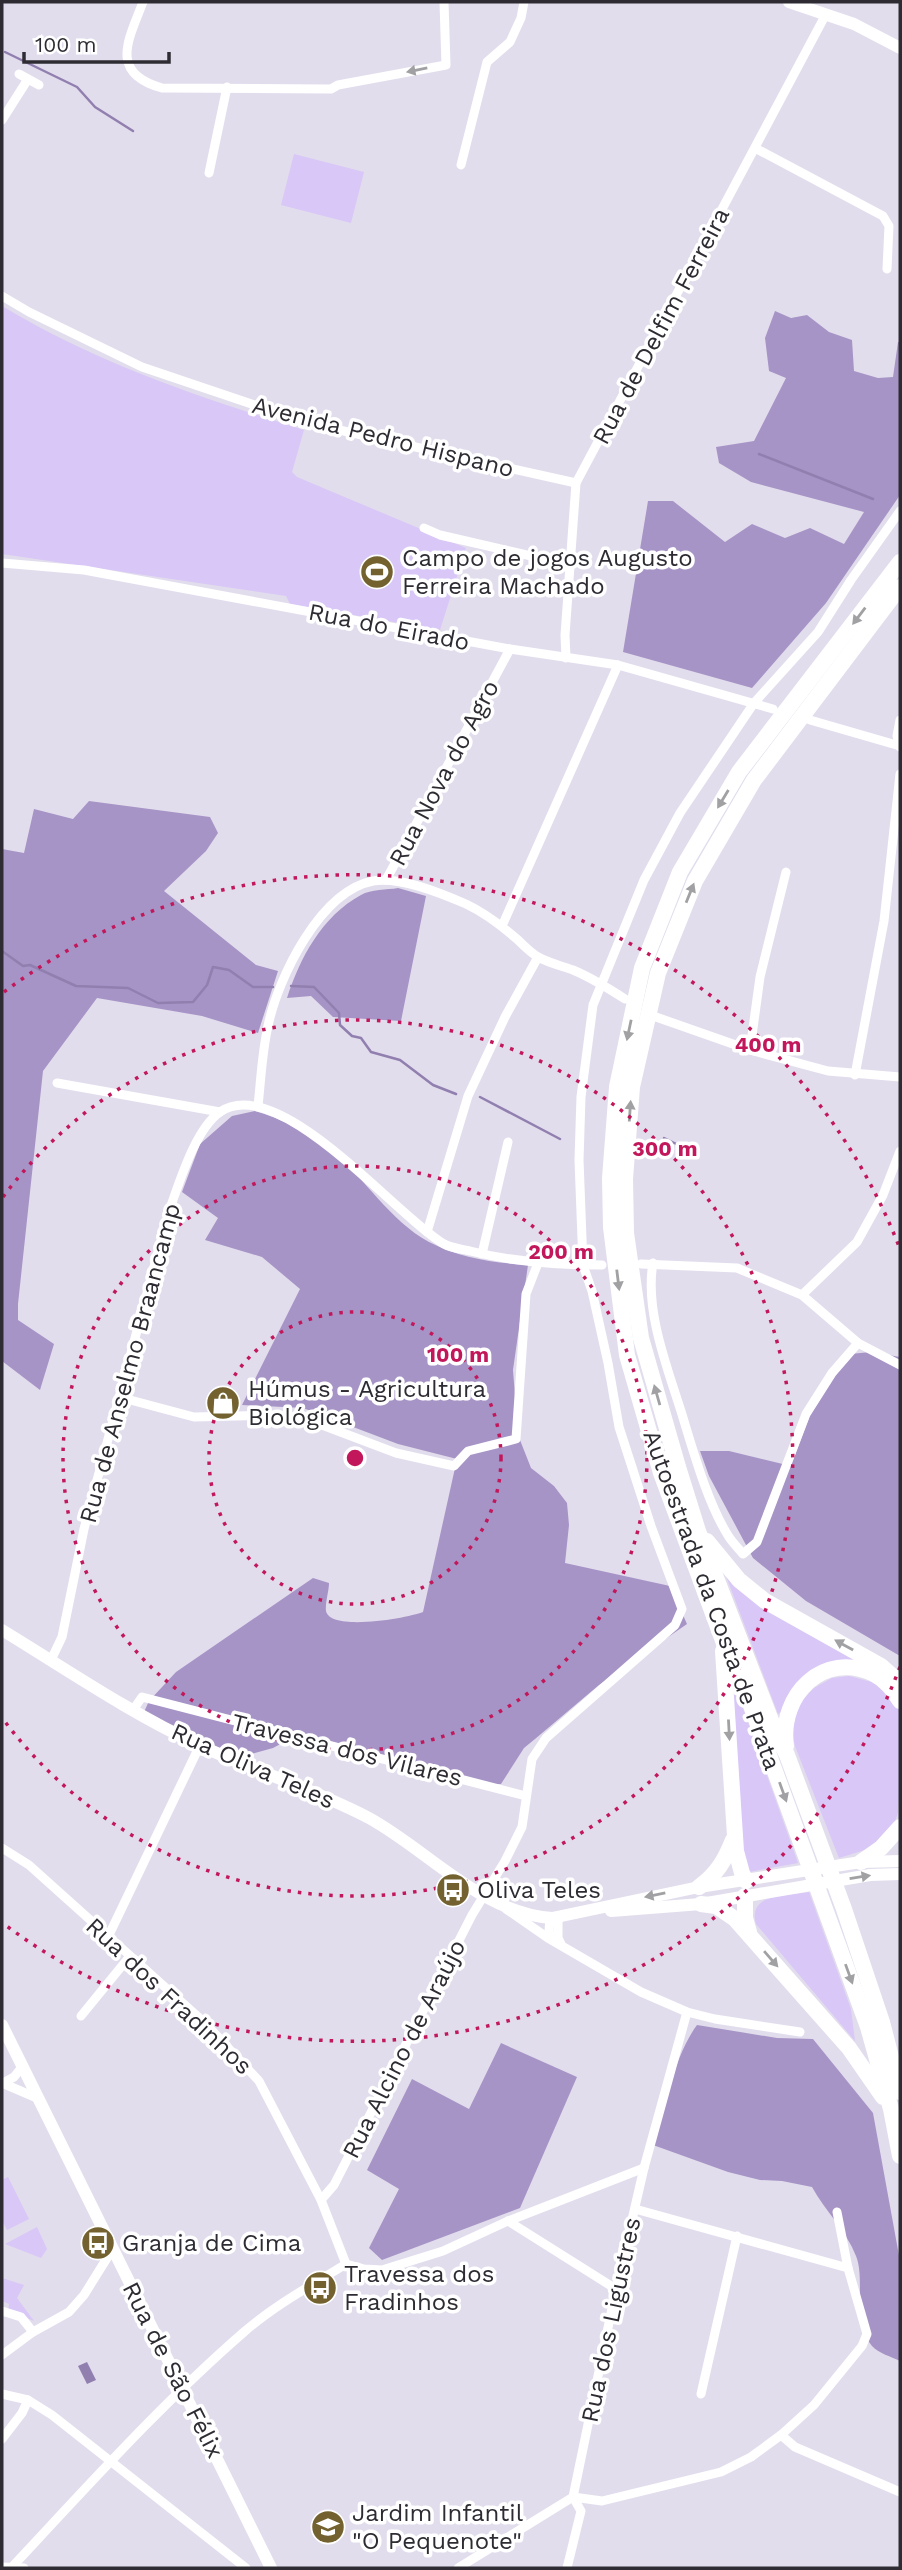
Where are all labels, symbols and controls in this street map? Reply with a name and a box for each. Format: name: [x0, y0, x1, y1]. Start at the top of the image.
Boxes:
scale bar: [24, 21, 170, 65]
text: 100 m: [35, 32, 97, 57]
one-way arrow: [406, 65, 428, 76]
street label: Rua de Delfim Ferreira: [587, 203, 735, 449]
street label: Avenida Pedro Hispano: [249, 391, 517, 483]
place label: Campo de jogos Augusto Ferreira Machado: [402, 544, 693, 600]
sports icon: Campo de jogos Augusto Ferreira Machado: [358, 553, 396, 591]
street label: Rua do Eirado: [306, 598, 472, 656]
one-way arrow: [852, 607, 867, 625]
street label: Rua Nova do Agro: [383, 675, 505, 871]
one-way arrow: [717, 789, 730, 808]
one-way arrow: [685, 882, 696, 903]
one-way arrow: [623, 1019, 634, 1041]
text: 400 m: [735, 1032, 801, 1057]
one-way arrow: [625, 1100, 636, 1122]
text: 300 m: [632, 1136, 698, 1161]
street label: Rua de Anselmo Braancamp: [74, 1200, 186, 1526]
text: 200 m: [528, 1239, 594, 1264]
one-way arrow: [612, 1269, 623, 1291]
text: 100 m: [427, 1342, 489, 1367]
place label: Húmus - Agricultura Biológica: [248, 1375, 486, 1431]
shop icon: Húmus - Agricultura Biológica: [204, 1384, 242, 1422]
one-way arrow: [652, 1384, 662, 1405]
street label: Autoestrada da Costa de Prata: [637, 1426, 787, 1774]
centre of rings: [343, 1446, 367, 1470]
one-way arrow: [834, 1639, 854, 1651]
street label: Travessa dos Vilares: [229, 1708, 465, 1792]
street label: Rua Oliva Teles: [167, 1717, 339, 1815]
one-way arrow: [724, 1720, 735, 1742]
one-way arrow: [778, 1782, 789, 1803]
bus stop icon: Oliva Teles: [434, 1871, 472, 1909]
one-way arrow: [849, 1871, 871, 1882]
place label: Oliva Teles: [477, 1876, 601, 1904]
one-way arrow: [644, 1890, 666, 1901]
street label: Rua dos Fradinhos: [80, 1912, 258, 2080]
street label: Rua Alcino de Araújo: [337, 1935, 471, 2163]
one-way arrow: [763, 1951, 778, 1968]
one-way arrow: [844, 1964, 855, 1985]
street label: Rua dos Ligustres: [576, 2215, 646, 2425]
bus stop icon: Granja de Cima: [79, 2224, 117, 2262]
place label: Granja de Cima: [122, 2229, 301, 2257]
place label: Travessa dos Fradinhos: [344, 2260, 494, 2316]
bus stop icon: Travessa dos Fradinhos: [301, 2269, 339, 2307]
street label: Rua de São Félix: [117, 2277, 229, 2463]
place label: Jardim Infantil "O Pequenote": [352, 2499, 524, 2555]
school or university icon: Jardim Infantil "O Pequenote": [309, 2508, 347, 2546]

